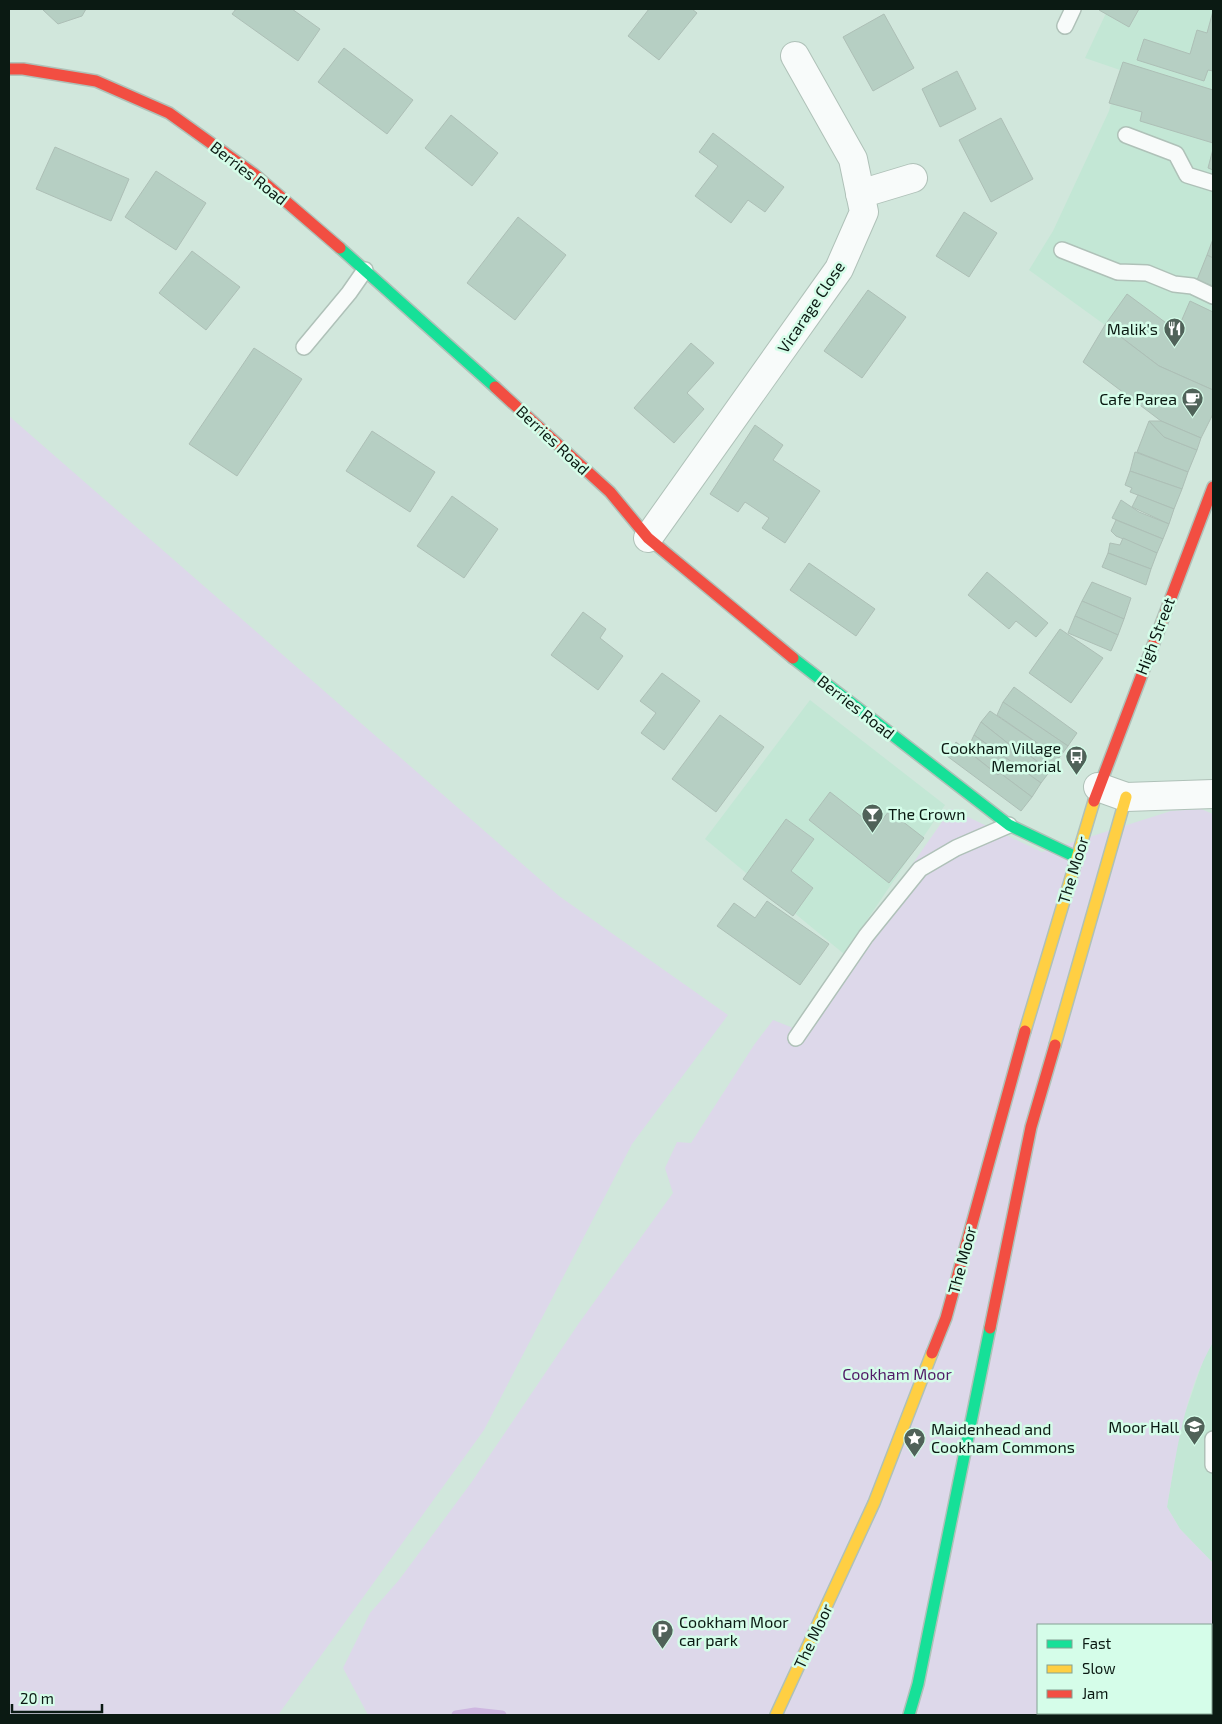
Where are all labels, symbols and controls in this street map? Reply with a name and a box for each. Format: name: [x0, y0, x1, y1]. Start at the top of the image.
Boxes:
street label: Berries Road: [207, 137, 292, 209]
street label: Vicarage Close: [773, 257, 848, 356]
restaurant icon: Malik's: [1162, 317, 1186, 348]
place label: Malik's: [1107, 319, 1158, 338]
cafe icon: Cafe Parea: [1181, 387, 1205, 418]
place label: Cafe Parea: [1099, 389, 1177, 408]
street label: Berries Road: [513, 401, 594, 478]
street label: High Street: [1131, 595, 1178, 677]
street label: Berries Road: [814, 671, 899, 743]
place label: Cookham Village Memorial: [941, 738, 1061, 775]
bus stop icon: Cookham Village Memorial: [1065, 745, 1089, 776]
bar icon: The Crown: [860, 802, 884, 833]
place label: The Crown: [888, 804, 966, 823]
street label: The Moor: [1053, 833, 1092, 906]
street label: The Moor: [943, 1223, 980, 1296]
park label: Cookham Moor: [842, 1364, 952, 1383]
school or university icon: Moor Hall: [1183, 1415, 1207, 1446]
place label: Moor Hall: [1108, 1417, 1179, 1436]
place label: Maidenhead and Cookham Commons: [931, 1419, 1075, 1456]
place icon: Maidenhead and Cookham Commons: [903, 1426, 927, 1457]
street label: The Moor: [789, 1600, 836, 1671]
place label: Cookham Moor car park: [679, 1612, 789, 1649]
parking icon: Cookham Moor car park: [651, 1619, 675, 1650]
legend: [1037, 1624, 1212, 1714]
text: Fast: [1082, 1634, 1112, 1652]
text: Slow: [1082, 1659, 1116, 1677]
scale bar: [12, 1682, 102, 1714]
text: Jam: [1082, 1684, 1108, 1702]
text: 20 m: [20, 1689, 54, 1707]

